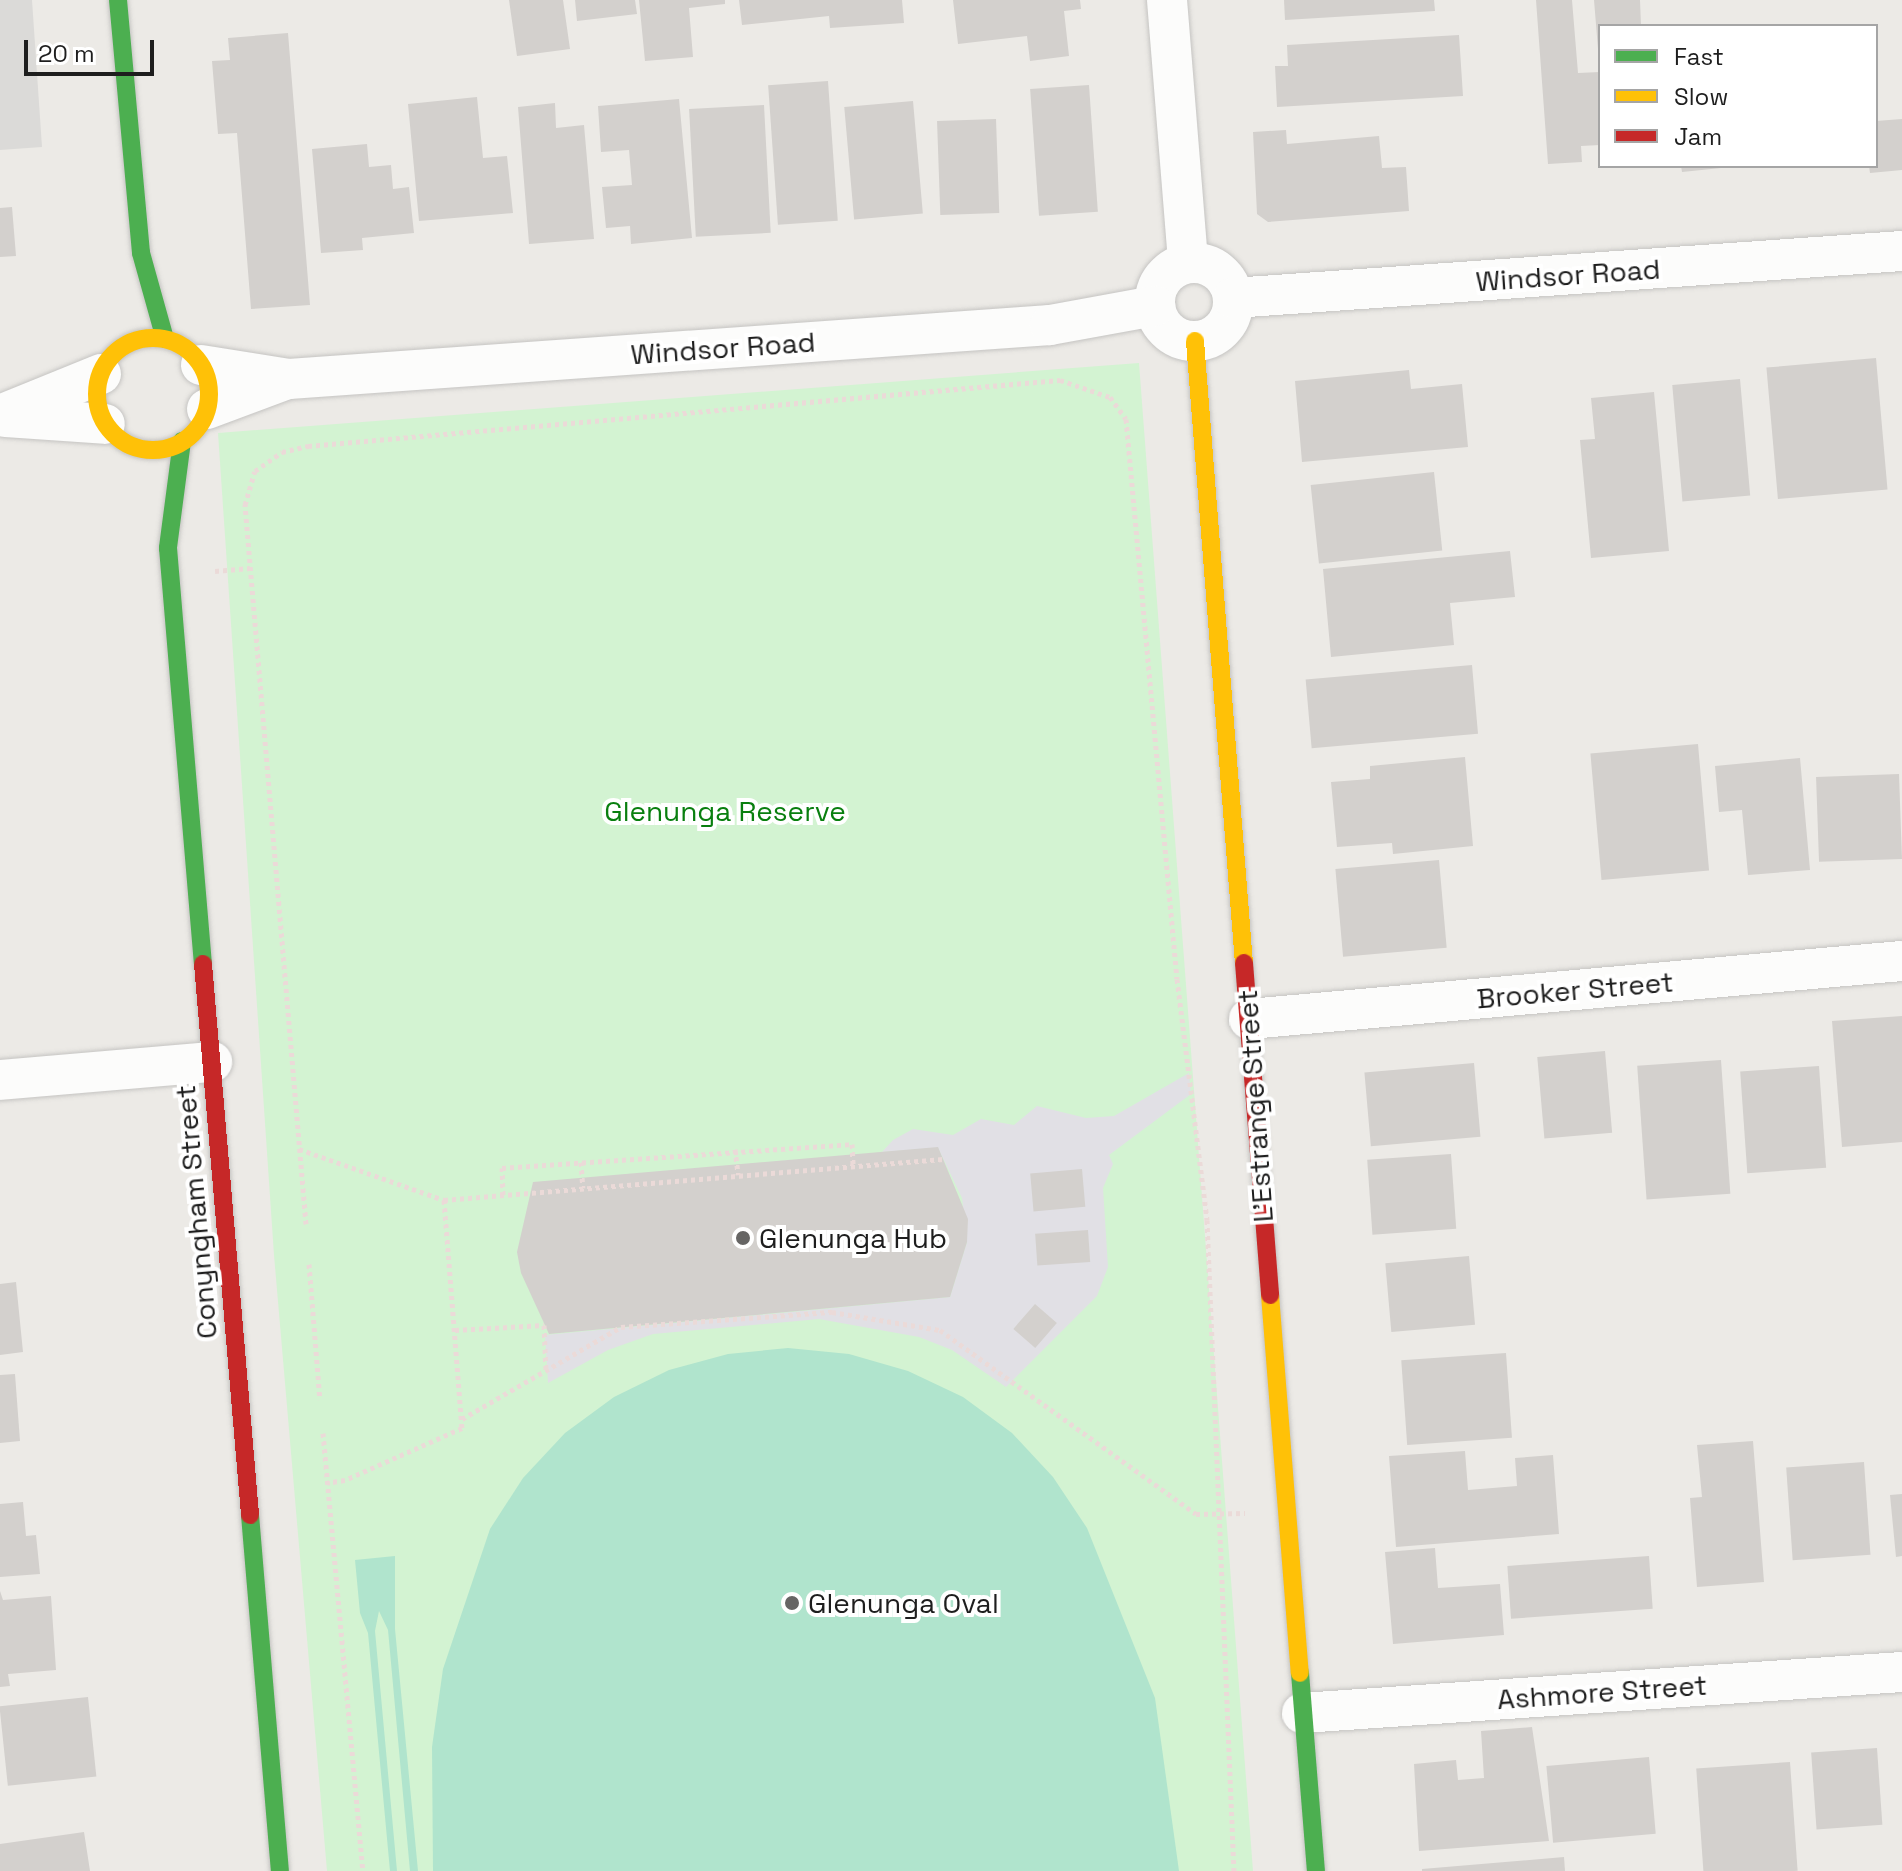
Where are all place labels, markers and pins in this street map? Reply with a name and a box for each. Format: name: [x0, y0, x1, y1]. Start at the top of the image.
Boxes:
place label: Glenunga Hub: [759, 1221, 947, 1255]
marker: Glenunga Hub: [734, 1229, 752, 1247]
place label: Glenunga Oval: [808, 1586, 999, 1620]
marker: Glenunga Oval: [783, 1594, 801, 1612]

